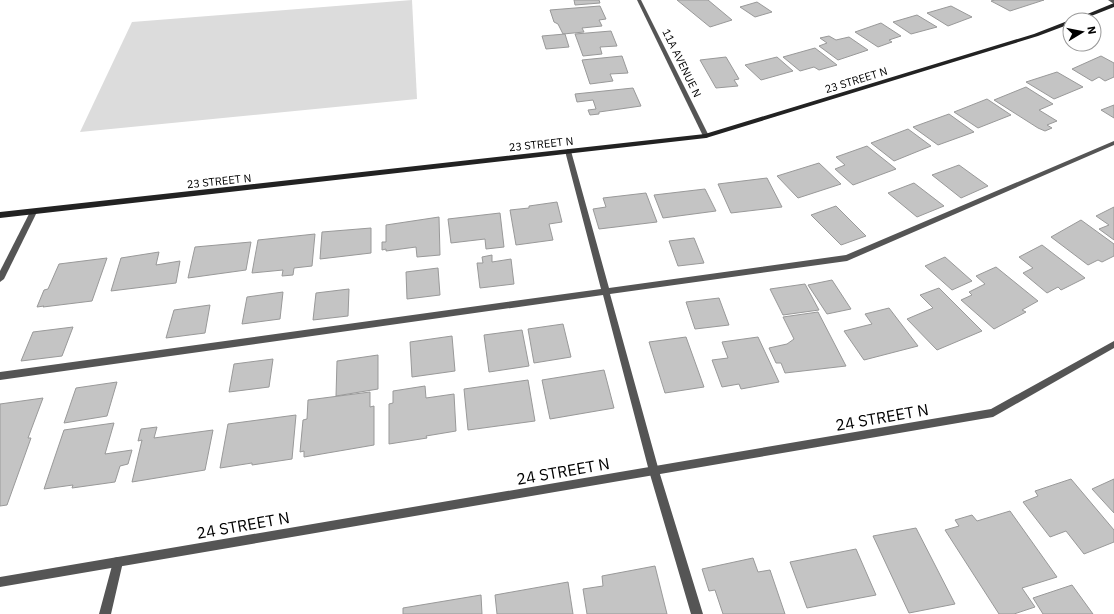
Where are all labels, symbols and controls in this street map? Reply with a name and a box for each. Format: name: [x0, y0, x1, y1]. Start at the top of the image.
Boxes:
north arrow: [1062, 12, 1102, 52]
text: N: [1084, 25, 1099, 35]
street label: 11A AVENUE N: [659, 26, 705, 100]
street label: 23 STREET N: [823, 64, 889, 96]
street label: 23 STREET N: [508, 134, 574, 154]
street label: 23 STREET N: [186, 171, 252, 191]
street label: 24 STREET N: [834, 399, 930, 435]
street label: 24 STREET N: [515, 453, 611, 489]
street label: 24 STREET N: [195, 507, 291, 543]

